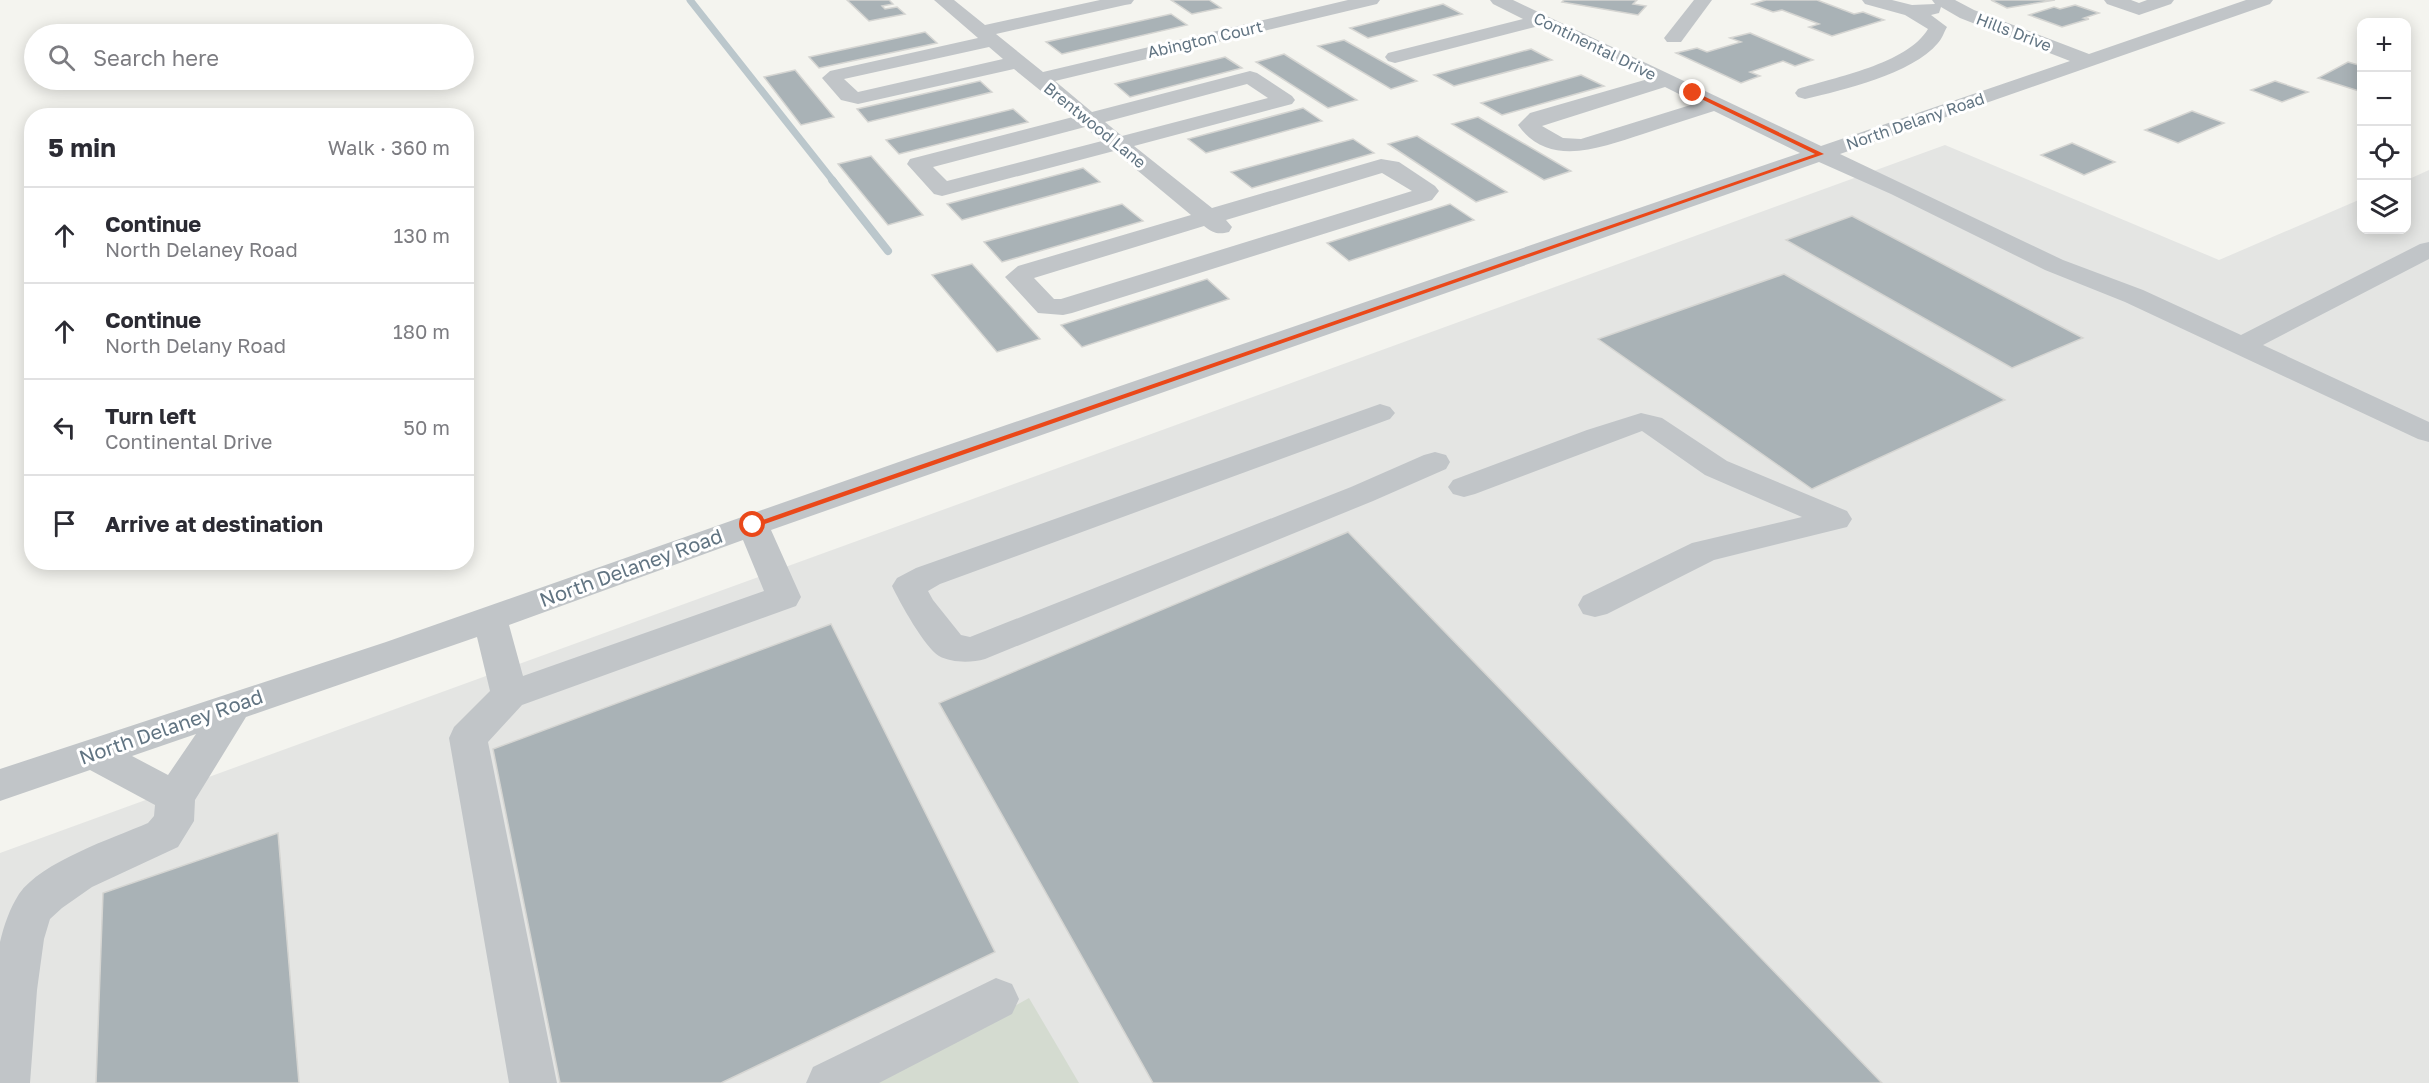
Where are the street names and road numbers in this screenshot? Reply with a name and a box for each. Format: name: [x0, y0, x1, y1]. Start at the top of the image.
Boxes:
street label: Continental Drive: [1530, 8, 1660, 84]
street label: Hills Drive: [1974, 9, 2054, 55]
street label: Abington Court: [1146, 16, 1264, 62]
street label: Brentwood Lane: [1040, 78, 1150, 172]
street label: North Delany Road: [1843, 88, 1987, 154]
street label: North Delaney Road: [536, 523, 725, 611]
street label: North Delaney Road: [76, 683, 266, 769]

